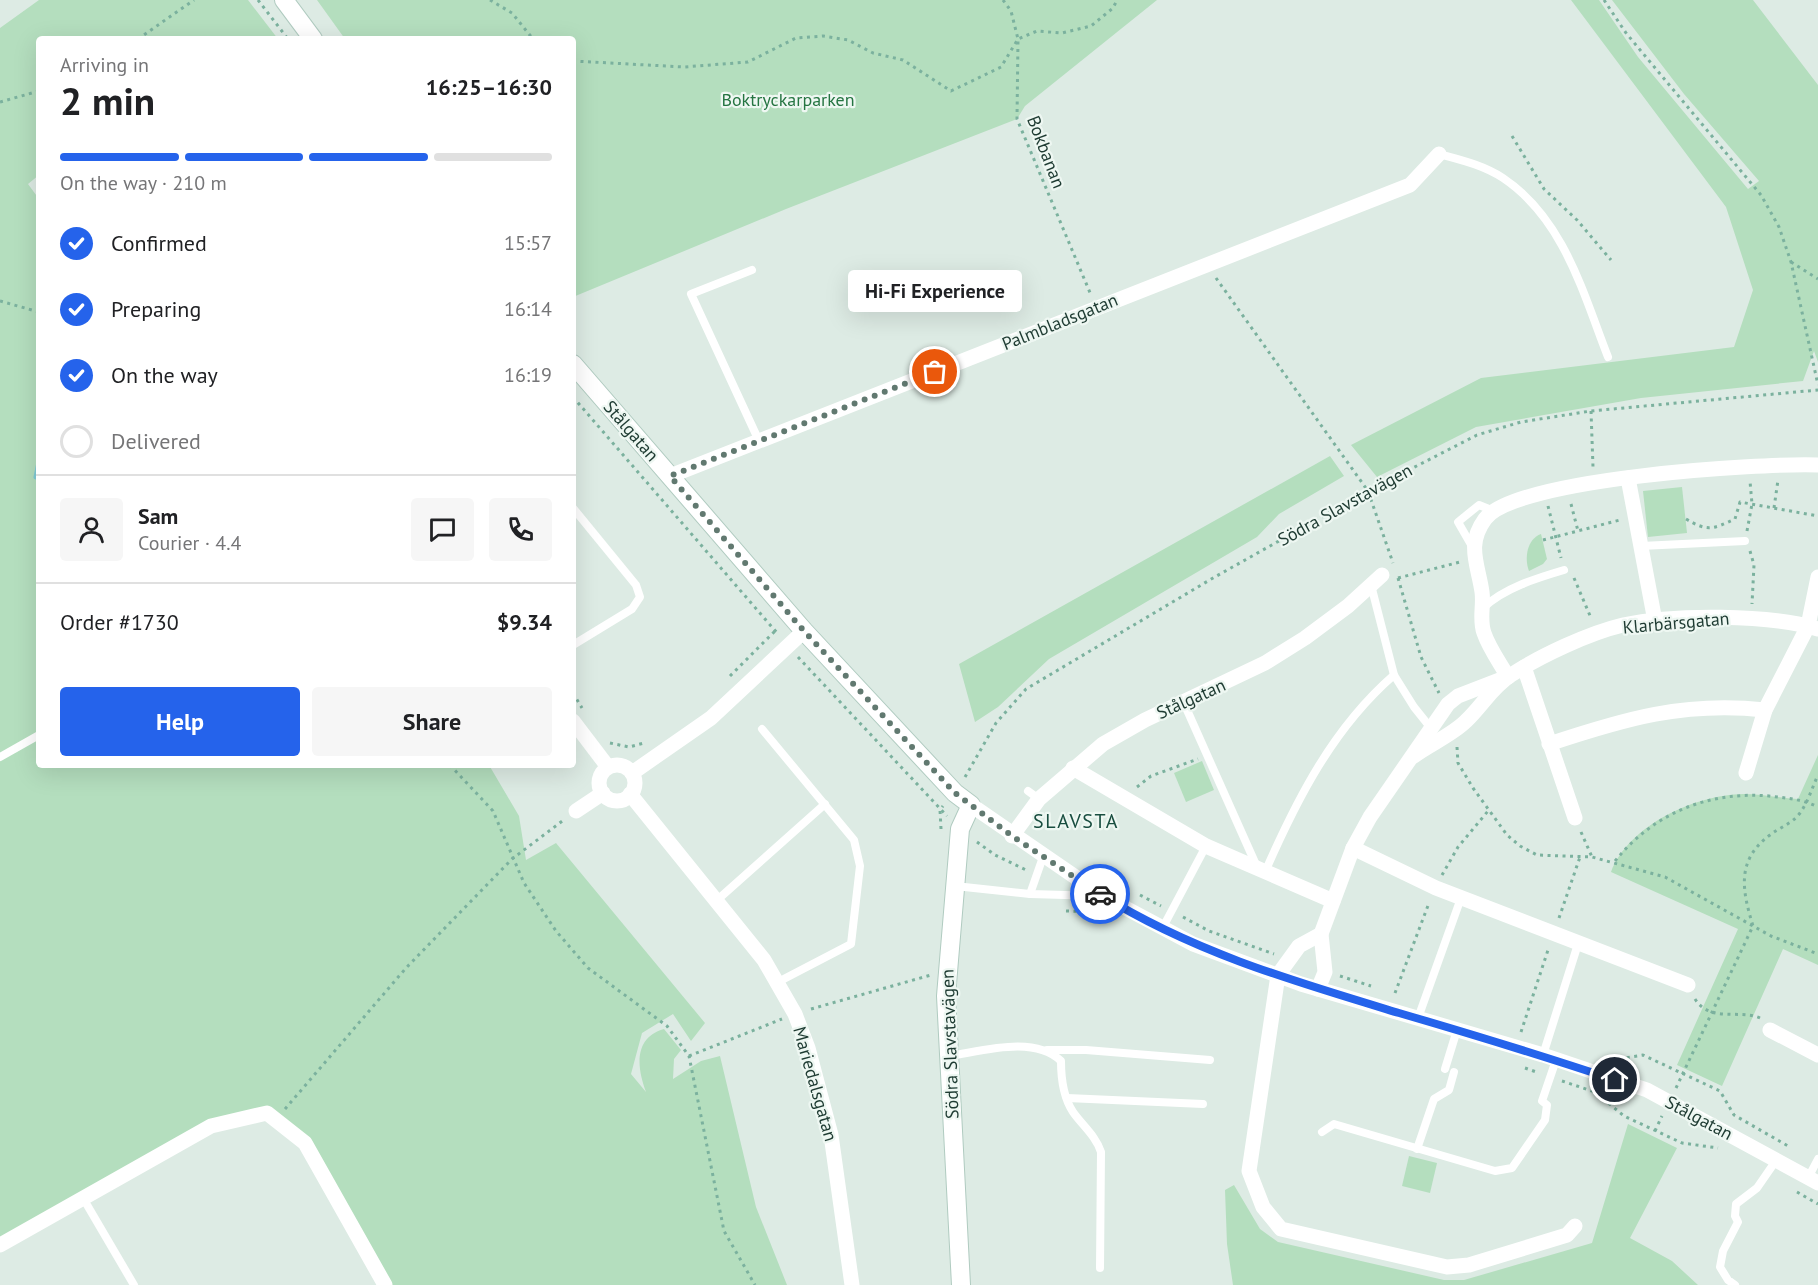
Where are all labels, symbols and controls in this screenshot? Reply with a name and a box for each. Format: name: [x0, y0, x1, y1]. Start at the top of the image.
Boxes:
text: Arriving in: [60, 52, 149, 78]
text: 16:25–16:30: [426, 73, 552, 101]
text: 2 min: [60, 75, 155, 126]
park label: Boktryckarparken: [721, 88, 855, 111]
street label: Bokbanan: [1022, 112, 1071, 191]
text: On the way · 210 m: [60, 170, 227, 196]
icon: check: [60, 227, 93, 260]
text: Confirmed: [111, 229, 207, 257]
text: 15:57: [504, 230, 552, 256]
callout: Hi-Fi Experience: [848, 270, 1022, 312]
text: Hi-Fi Experience: [865, 278, 1005, 304]
street label: Palmbladsgatan: [999, 288, 1121, 355]
icon: check: [60, 293, 93, 326]
text: Preparing: [111, 295, 201, 323]
text: 16:14: [504, 296, 552, 322]
pin: [909, 346, 960, 397]
icon: bag: [918, 355, 951, 388]
icon: check: [60, 359, 93, 392]
text: On the way: [111, 361, 218, 389]
text: 16:19: [504, 362, 552, 388]
street label: Stålgatan: [599, 395, 664, 466]
text: Delivered: [111, 427, 201, 455]
street label: Södra Slavstavägen: [1274, 458, 1416, 551]
button: person: [60, 498, 123, 561]
button: chat: [411, 498, 474, 561]
button: phone: [489, 498, 552, 561]
text: Sam: [138, 502, 178, 530]
text: Courier · 4.4: [138, 530, 241, 556]
street label: Klarbärsgatan: [1622, 606, 1730, 639]
text: Order #1730: [60, 608, 179, 636]
text: $9.34: [497, 608, 552, 636]
street label: Stålgatan: [1153, 673, 1229, 724]
button: Help: [60, 687, 300, 756]
button: Share: [312, 687, 552, 756]
district label: SLAVSTA: [1033, 808, 1119, 834]
courier: [1070, 864, 1130, 924]
icon: car: [1084, 878, 1117, 911]
street label: Södra Slavstavägen: [935, 969, 964, 1119]
street label: Mariedalsgatan: [788, 1024, 843, 1144]
pin: [1589, 1054, 1640, 1105]
icon: home: [1598, 1063, 1631, 1096]
street label: Stålgatan: [1661, 1090, 1737, 1145]

